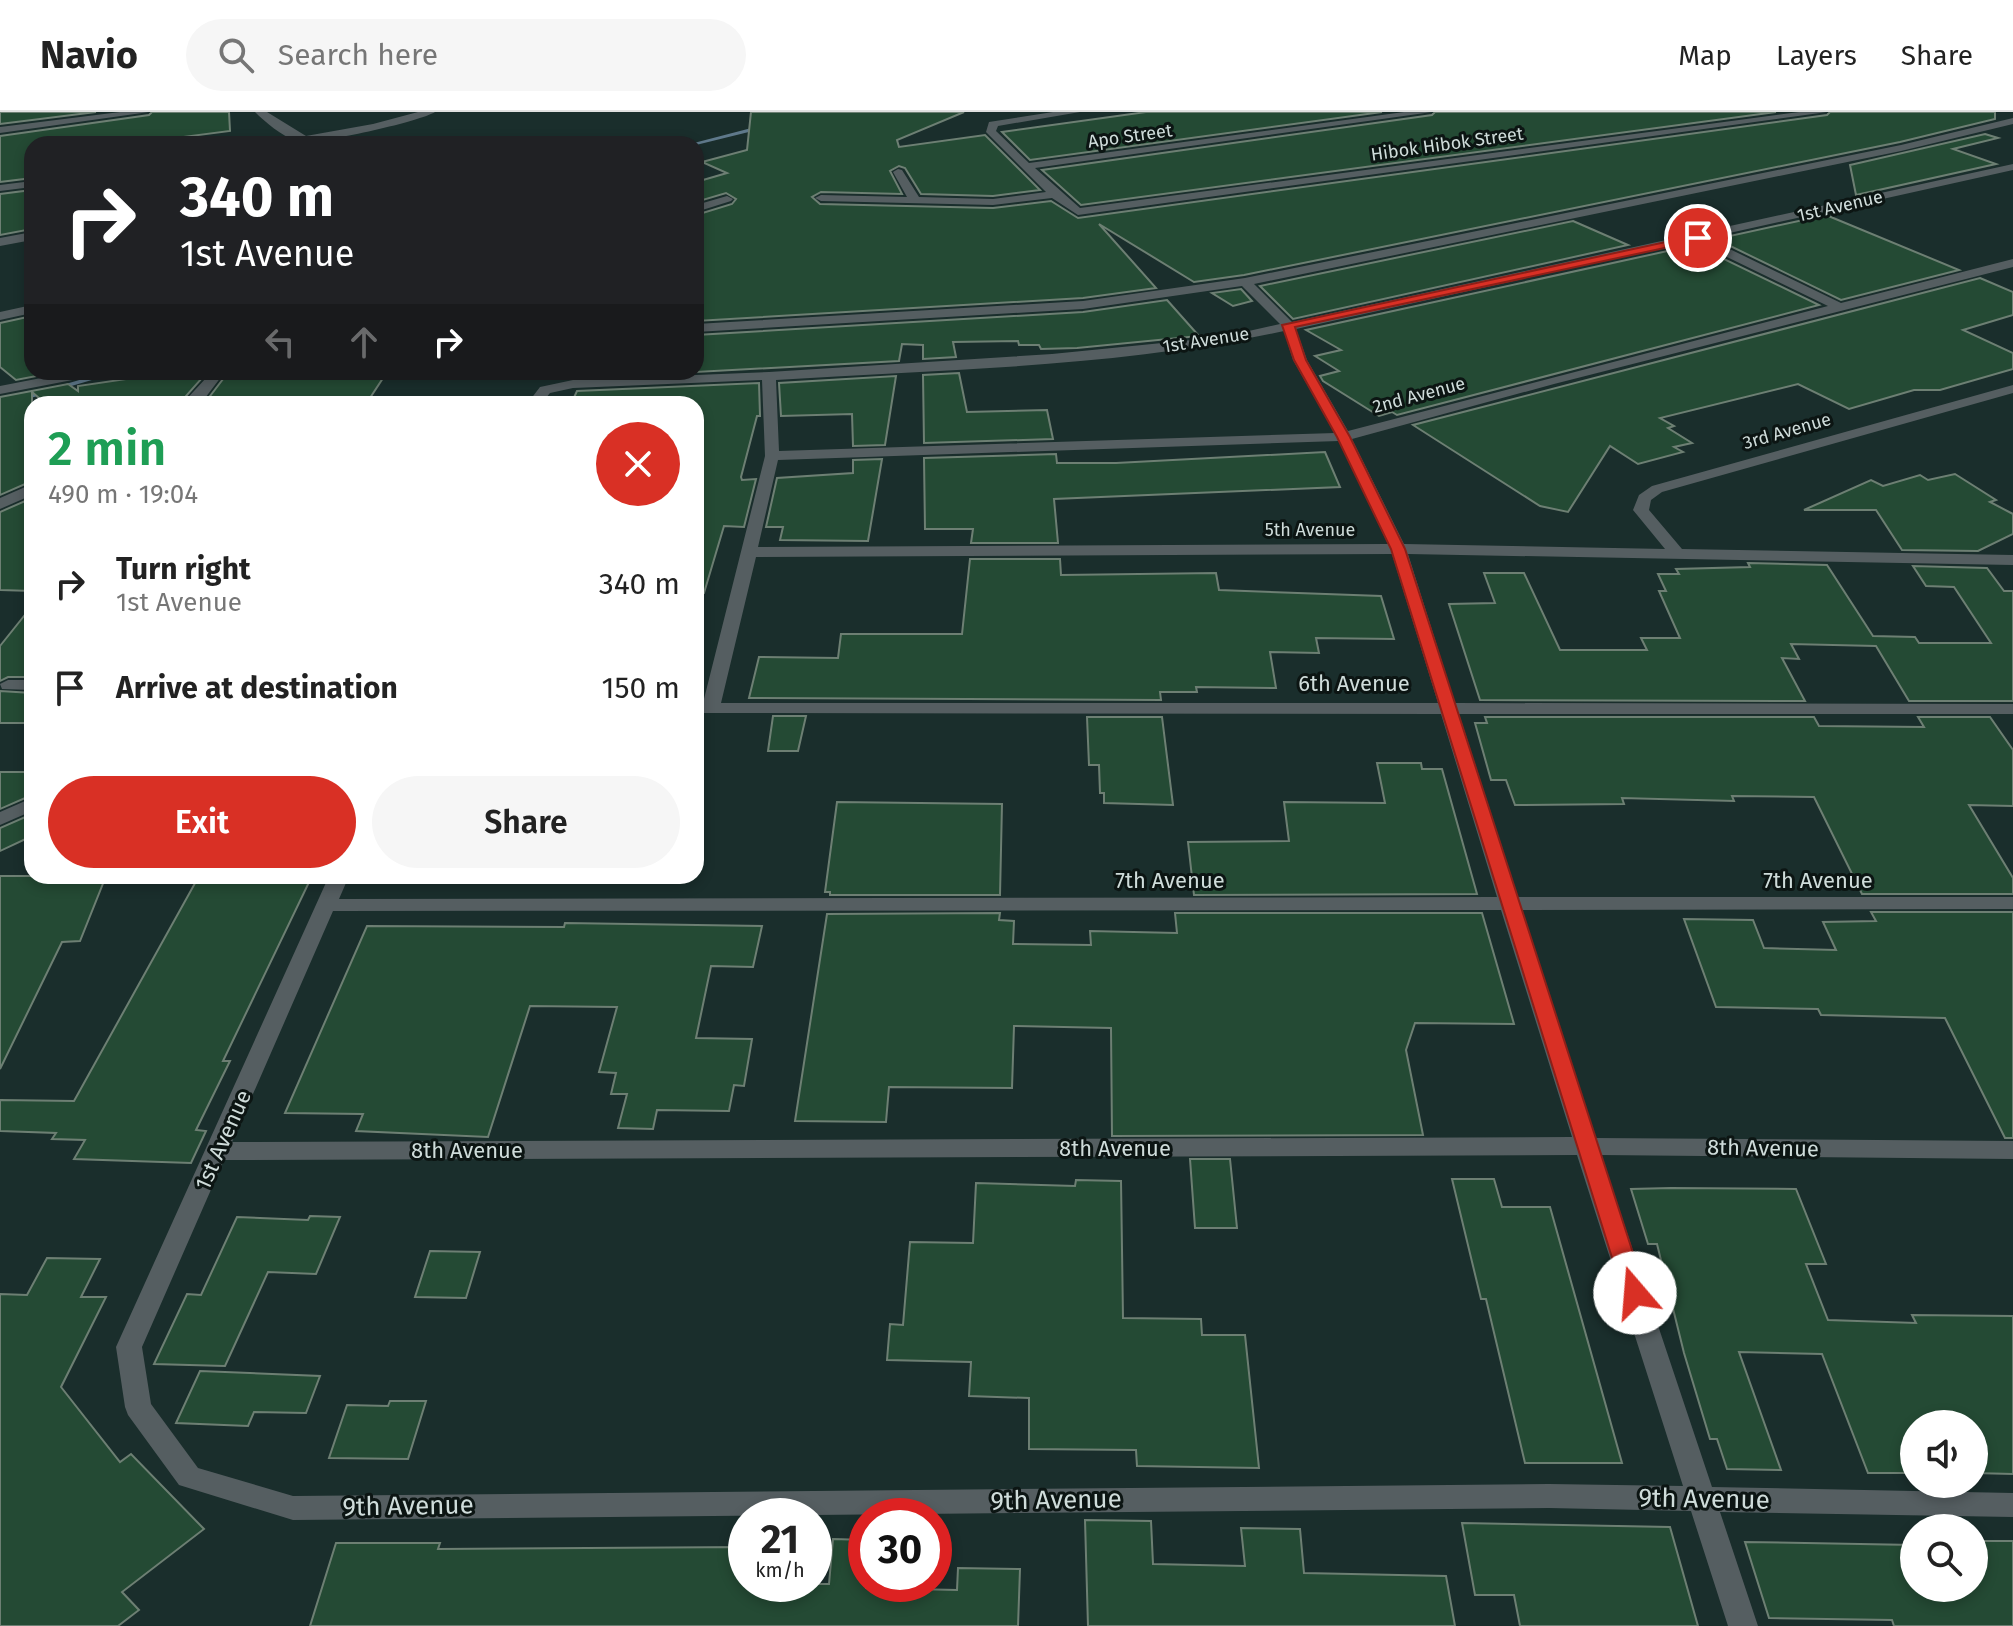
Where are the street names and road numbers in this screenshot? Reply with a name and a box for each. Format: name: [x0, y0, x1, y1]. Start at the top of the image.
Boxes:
street label: Apo Street: [1086, 119, 1174, 153]
street label: Hibok Hibok Street: [1369, 122, 1525, 166]
street label: 1st Avenue: [1795, 185, 1885, 227]
street label: 1st Avenue: [1161, 322, 1251, 358]
street label: 2nd Avenue: [1370, 372, 1468, 418]
street label: 3rd Avenue: [1740, 408, 1834, 454]
street label: 5th Avenue: [1265, 519, 1355, 541]
street label: 6th Avenue: [1298, 670, 1410, 697]
street label: 7th Avenue: [1115, 867, 1225, 894]
street label: 7th Avenue: [1763, 867, 1873, 894]
street label: 1st Avenue: [189, 1086, 257, 1194]
street label: 8th Avenue: [1707, 1134, 1819, 1162]
street label: 8th Avenue: [1059, 1135, 1171, 1162]
street label: 8th Avenue: [411, 1137, 523, 1164]
street label: 9th Avenue: [1638, 1482, 1770, 1516]
street label: 9th Avenue: [990, 1483, 1122, 1517]
street label: 9th Avenue: [342, 1489, 474, 1523]

